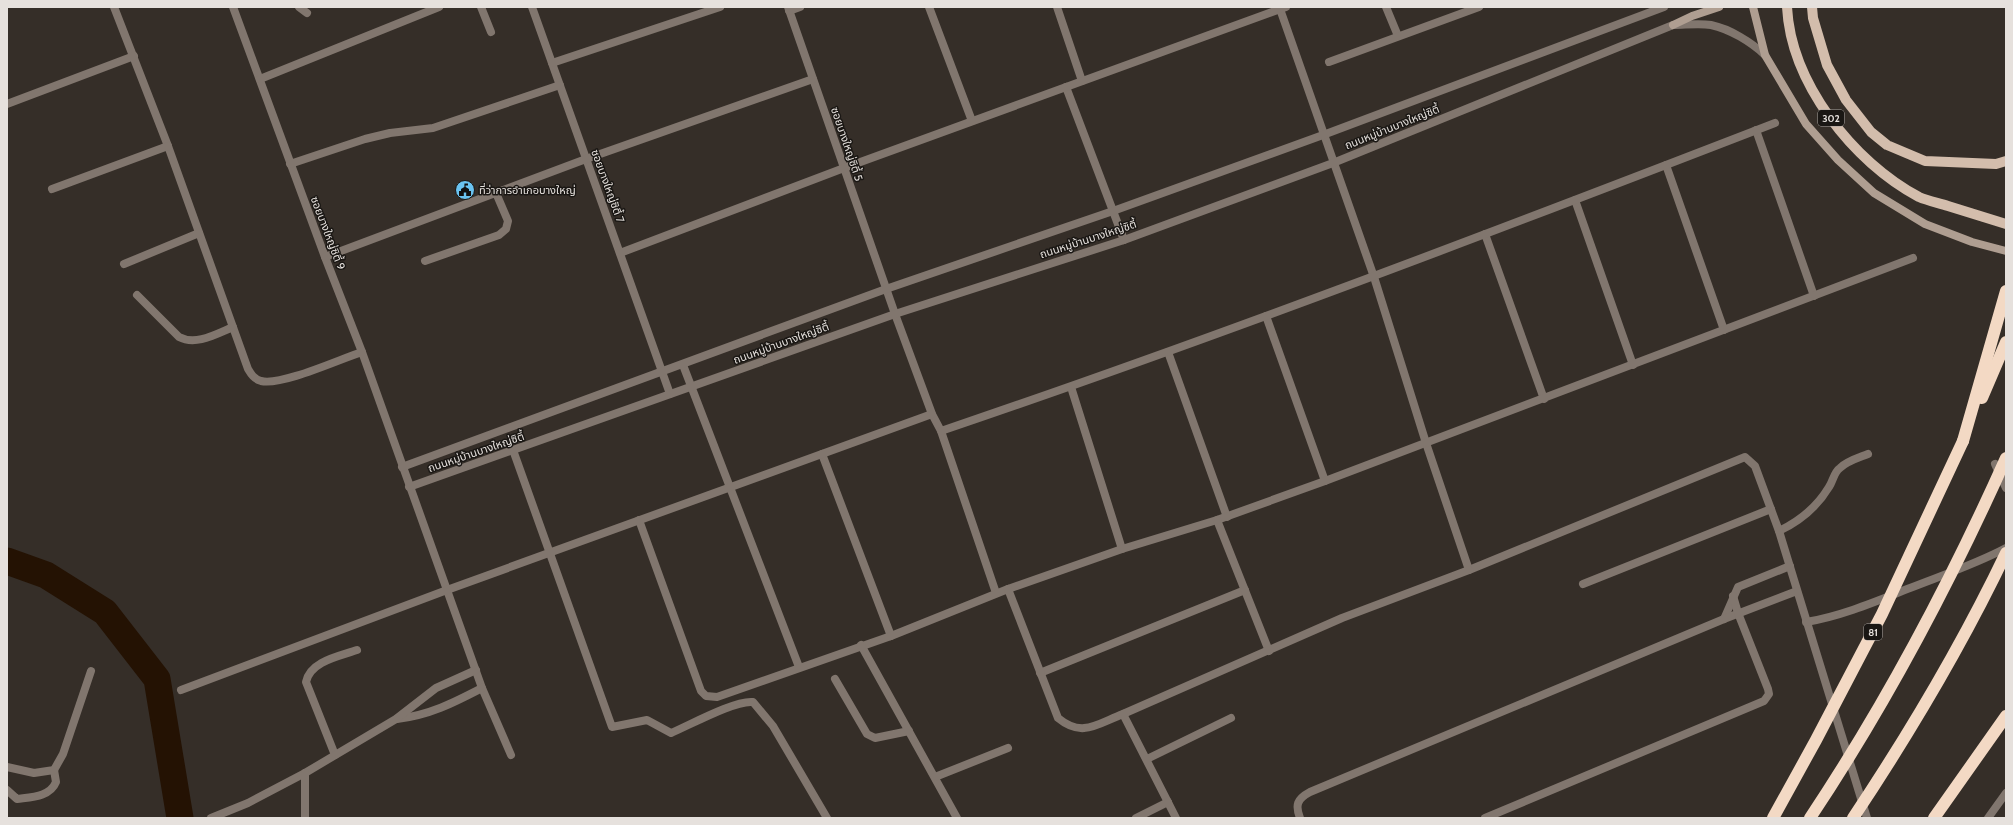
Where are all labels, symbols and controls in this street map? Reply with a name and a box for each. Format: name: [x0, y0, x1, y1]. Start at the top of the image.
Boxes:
street label: ถนนหมู่บ้านบางใหญ่ซิตี้: [1342, 101, 1441, 152]
street label: ซอยบางใหญ่ซิตี้ 5: [828, 105, 867, 183]
road number: 302: [1818, 110, 1844, 126]
street label: ซอยบางใหญ่ซิตี้ 7: [588, 147, 629, 225]
public building icon: ที่ว่าการอำเภอบางใหญ่: [454, 179, 476, 201]
place label: ที่ว่าการอำเภอบางใหญ่: [479, 182, 576, 197]
street label: ซอยบางใหญ่ซิตี้ 9: [308, 194, 349, 272]
street label: ถนนหมู่บ้านบางใหญ่ซิตี้: [1038, 216, 1138, 261]
street label: ถนนหมู่บ้านบางใหญ่ซิตี้: [731, 318, 831, 367]
street label: ถนนหมู่บ้านบางใหญ่ซิตี้: [426, 428, 526, 475]
road number: 81: [1864, 624, 1882, 640]

